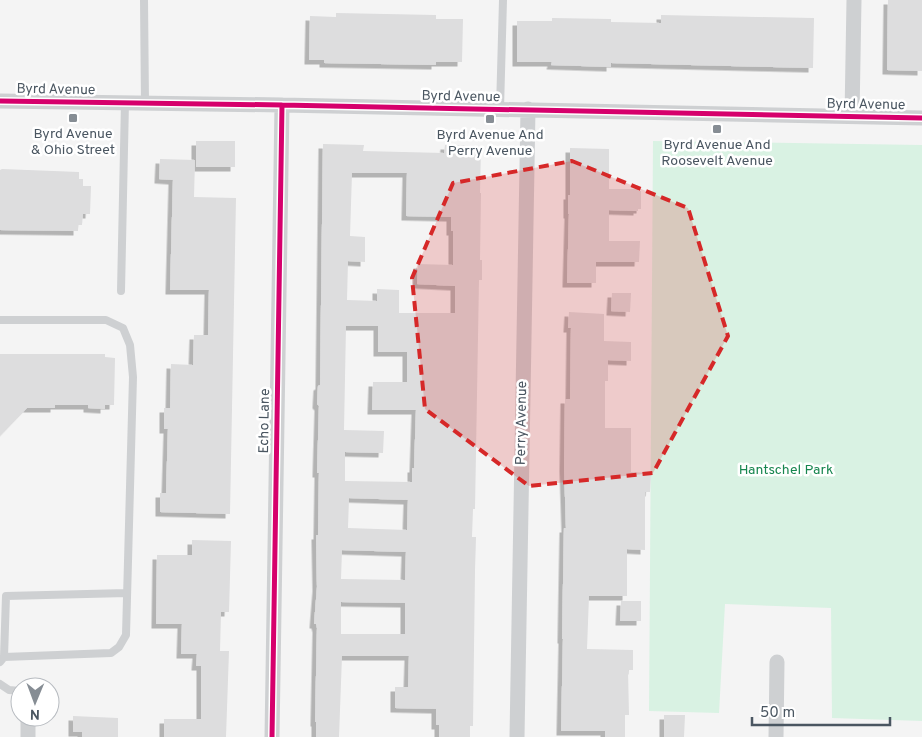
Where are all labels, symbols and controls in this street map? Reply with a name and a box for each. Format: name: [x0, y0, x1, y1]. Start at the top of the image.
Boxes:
street label: Byrd Avenue: [16, 81, 96, 99]
street label: Byrd Avenue: [421, 88, 501, 106]
street label: Byrd Avenue: [826, 96, 906, 114]
marker: Byrd Avenue & Ohio Street: [67, 112, 79, 124]
marker: Byrd Avenue And Perry Avenue: [484, 113, 496, 125]
marker: Byrd Avenue And Roosevelt Avenue: [711, 123, 723, 135]
place label: Byrd Avenue & Ohio Street: [31, 126, 115, 159]
place label: Byrd Avenue And Perry Avenue: [436, 127, 544, 160]
place label: Byrd Avenue And Roosevelt Avenue: [661, 137, 773, 170]
street label: Perry Avenue: [513, 381, 531, 465]
street label: Echo Lane: [256, 388, 274, 454]
park label: Hantschel Park: [739, 462, 833, 479]
north arrow: [10, 677, 60, 727]
scale bar: [752, 694, 890, 726]
text: 50 m: [760, 704, 795, 723]
text: N: [30, 705, 40, 722]

